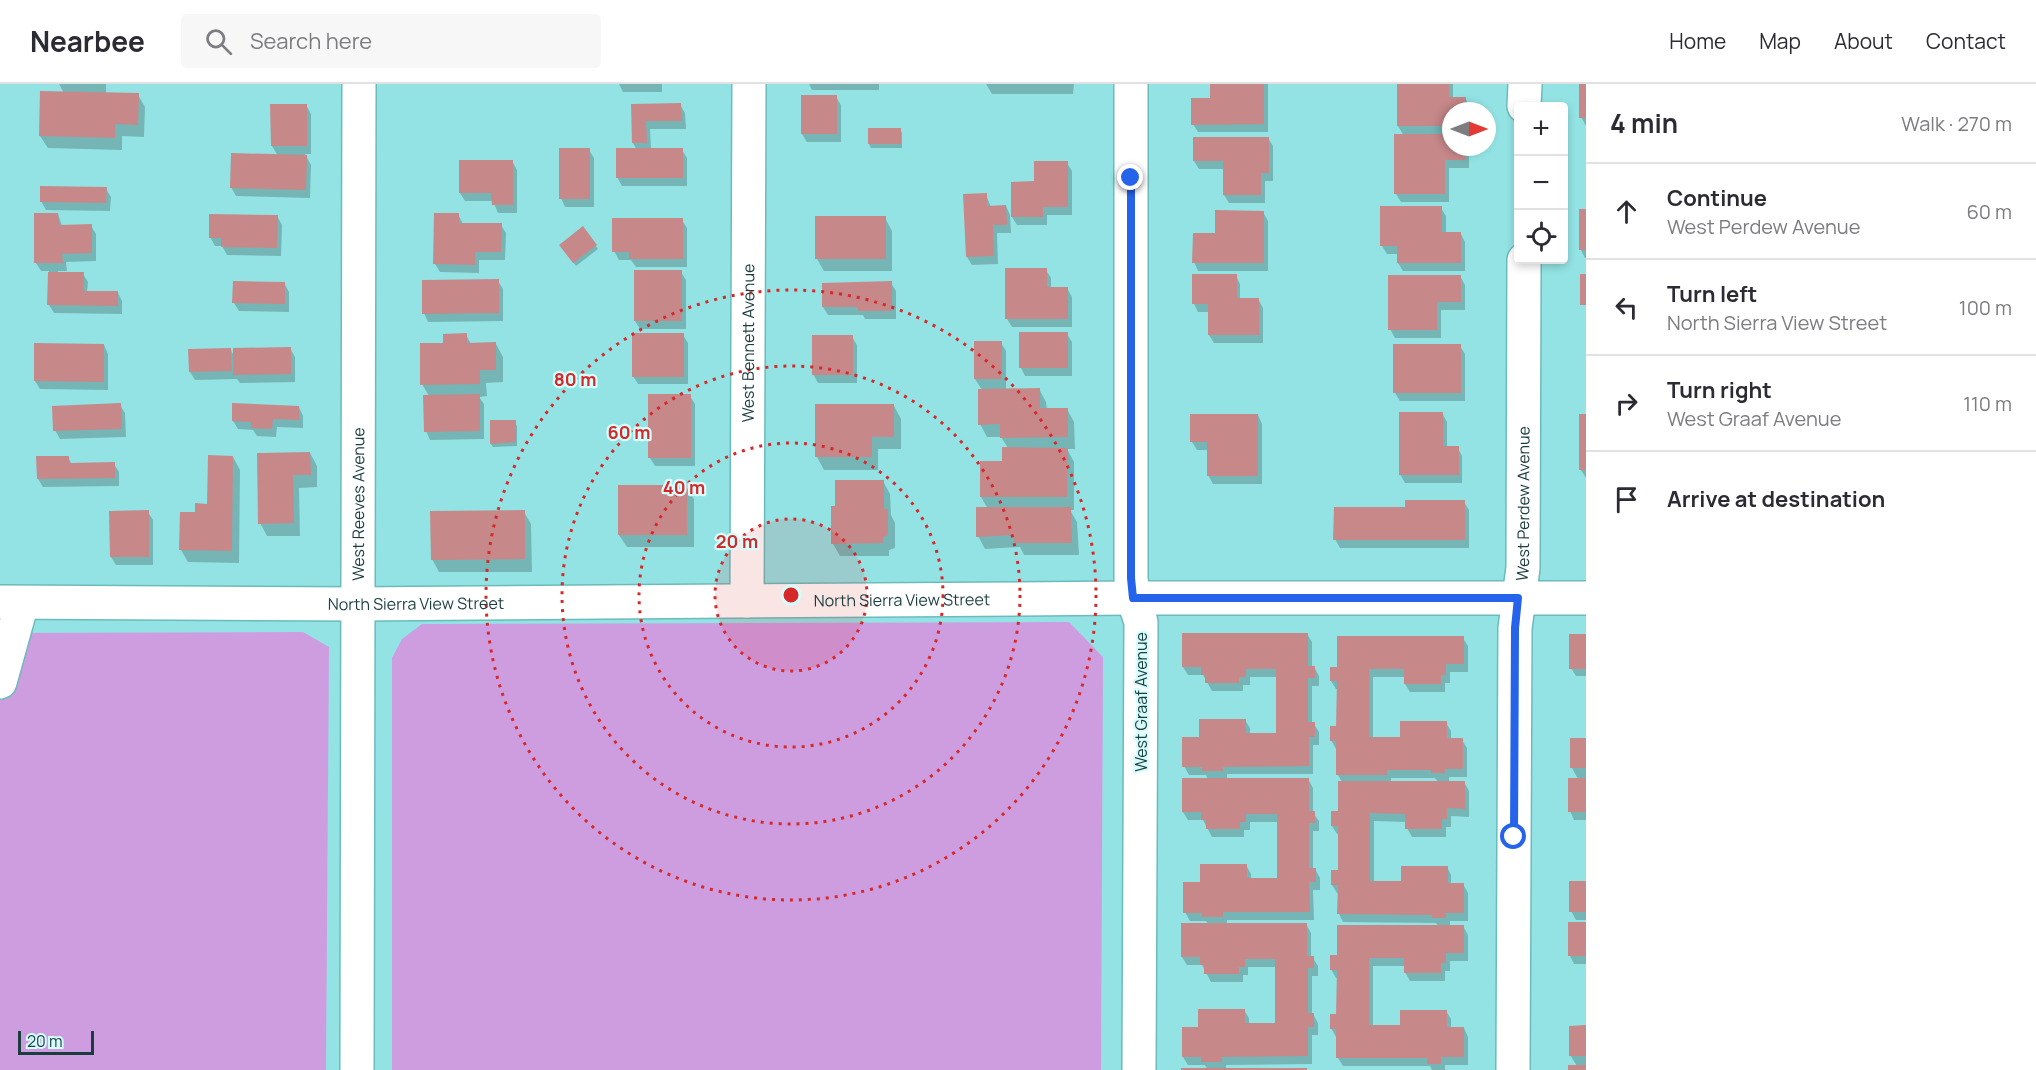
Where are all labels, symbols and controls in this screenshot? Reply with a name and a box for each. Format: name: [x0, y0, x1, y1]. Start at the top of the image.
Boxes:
search box: [181, 14, 601, 68]
text: Nearbee: [30, 22, 145, 60]
icon: search: [202, 25, 235, 58]
text: Search here: [250, 26, 372, 56]
text: Home: [1669, 27, 1726, 55]
text: Map: [1759, 27, 1801, 55]
text: About: [1834, 27, 1893, 55]
text: Contact: [1926, 27, 2006, 55]
north arrow: [1442, 102, 1496, 156]
map controls: [1514, 102, 1568, 264]
button: +: [1514, 102, 1568, 156]
text: 4 min: [1610, 105, 1678, 141]
text: Walk · 270 m: [1901, 110, 2012, 137]
button: −: [1514, 156, 1568, 210]
route end: [1117, 164, 1143, 190]
text: Continue: [1667, 183, 1767, 213]
icon: ahead: [1610, 195, 1643, 228]
text: 60 m: [1966, 198, 2012, 225]
button: locate: [1514, 210, 1568, 264]
text: West Perdew Avenue: [1667, 213, 1860, 240]
street label: West Bennett Avenue: [737, 264, 759, 422]
text: Turn left: [1667, 279, 1757, 309]
icon: left: [1610, 291, 1643, 324]
text: 100 m: [1959, 294, 2012, 321]
text: North Sierra View Street: [1667, 309, 1887, 336]
text: 80 m: [554, 367, 596, 391]
text: Turn right: [1667, 375, 1772, 405]
icon: right: [1610, 387, 1643, 420]
text: 110 m: [1963, 390, 2012, 417]
text: West Graaf Avenue: [1667, 405, 1841, 432]
text: 60 m: [608, 420, 650, 444]
street label: West Perdew Avenue: [1510, 426, 1534, 582]
street label: West Reeves Avenue: [347, 427, 369, 581]
text: 40 m: [663, 475, 705, 499]
icon: arrive: [1610, 483, 1643, 516]
text: Arrive at destination: [1667, 484, 1885, 514]
text: 20 m: [716, 529, 758, 553]
centre of rings: [781, 585, 801, 605]
street label: North Sierra View Street: [814, 588, 990, 611]
street label: North Sierra View Street: [328, 592, 504, 615]
street label: West Graaf Avenue: [1130, 632, 1152, 772]
route start: [1500, 823, 1526, 849]
scale bar: [18, 1028, 94, 1056]
text: 20 m: [27, 1030, 63, 1052]

